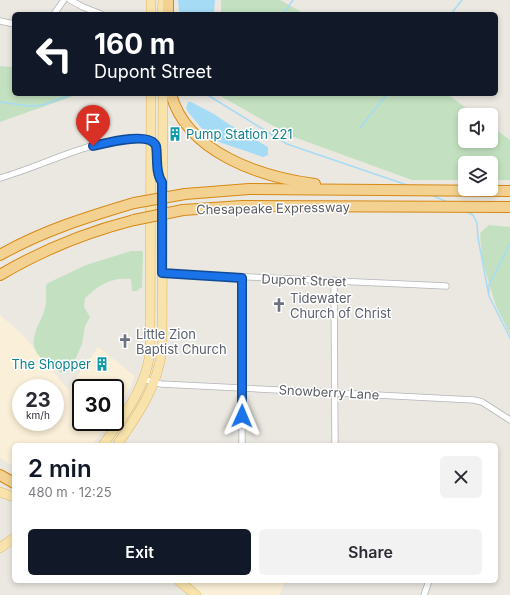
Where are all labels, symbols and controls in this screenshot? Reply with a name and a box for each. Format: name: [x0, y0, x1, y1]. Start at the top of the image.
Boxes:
text: 160 m: [94, 27, 175, 61]
icon: left: [28, 28, 80, 80]
text: Dupont Street: [94, 61, 212, 82]
pin: [76, 105, 110, 146]
map controls: [458, 108, 498, 196]
button: sound: [458, 108, 498, 148]
icon: arrive: [82, 111, 104, 133]
building icon: Pump Station 221: [167, 126, 183, 142]
place label: Pump Station 221: [186, 126, 293, 142]
button: layers: [458, 156, 498, 196]
street label: Chesapeake Expressway: [196, 199, 350, 217]
street label: Dupont Street: [261, 271, 347, 289]
place label: Tidewater Church of Christ: [290, 290, 391, 321]
church icon: Tidewater Church of Christ: [271, 297, 287, 313]
place label: Little Zion Baptist Church: [136, 326, 227, 357]
church icon: Little Zion Baptist Church: [117, 333, 133, 349]
place label: The Shopper: [11, 356, 91, 372]
building icon: The Shopper: [94, 356, 110, 372]
speed limit sign: 30: [72, 379, 124, 431]
street label: Snowberry Lane: [278, 381, 380, 403]
text: 23: [25, 388, 51, 412]
position arrow: [221, 395, 263, 437]
text: km/h: [26, 409, 50, 421]
text: 2 min: [28, 454, 92, 483]
button: close: [440, 456, 482, 498]
text: 480 m · 12:25: [28, 484, 112, 500]
button: Exit: [28, 529, 251, 575]
button: Share: [259, 529, 482, 575]

